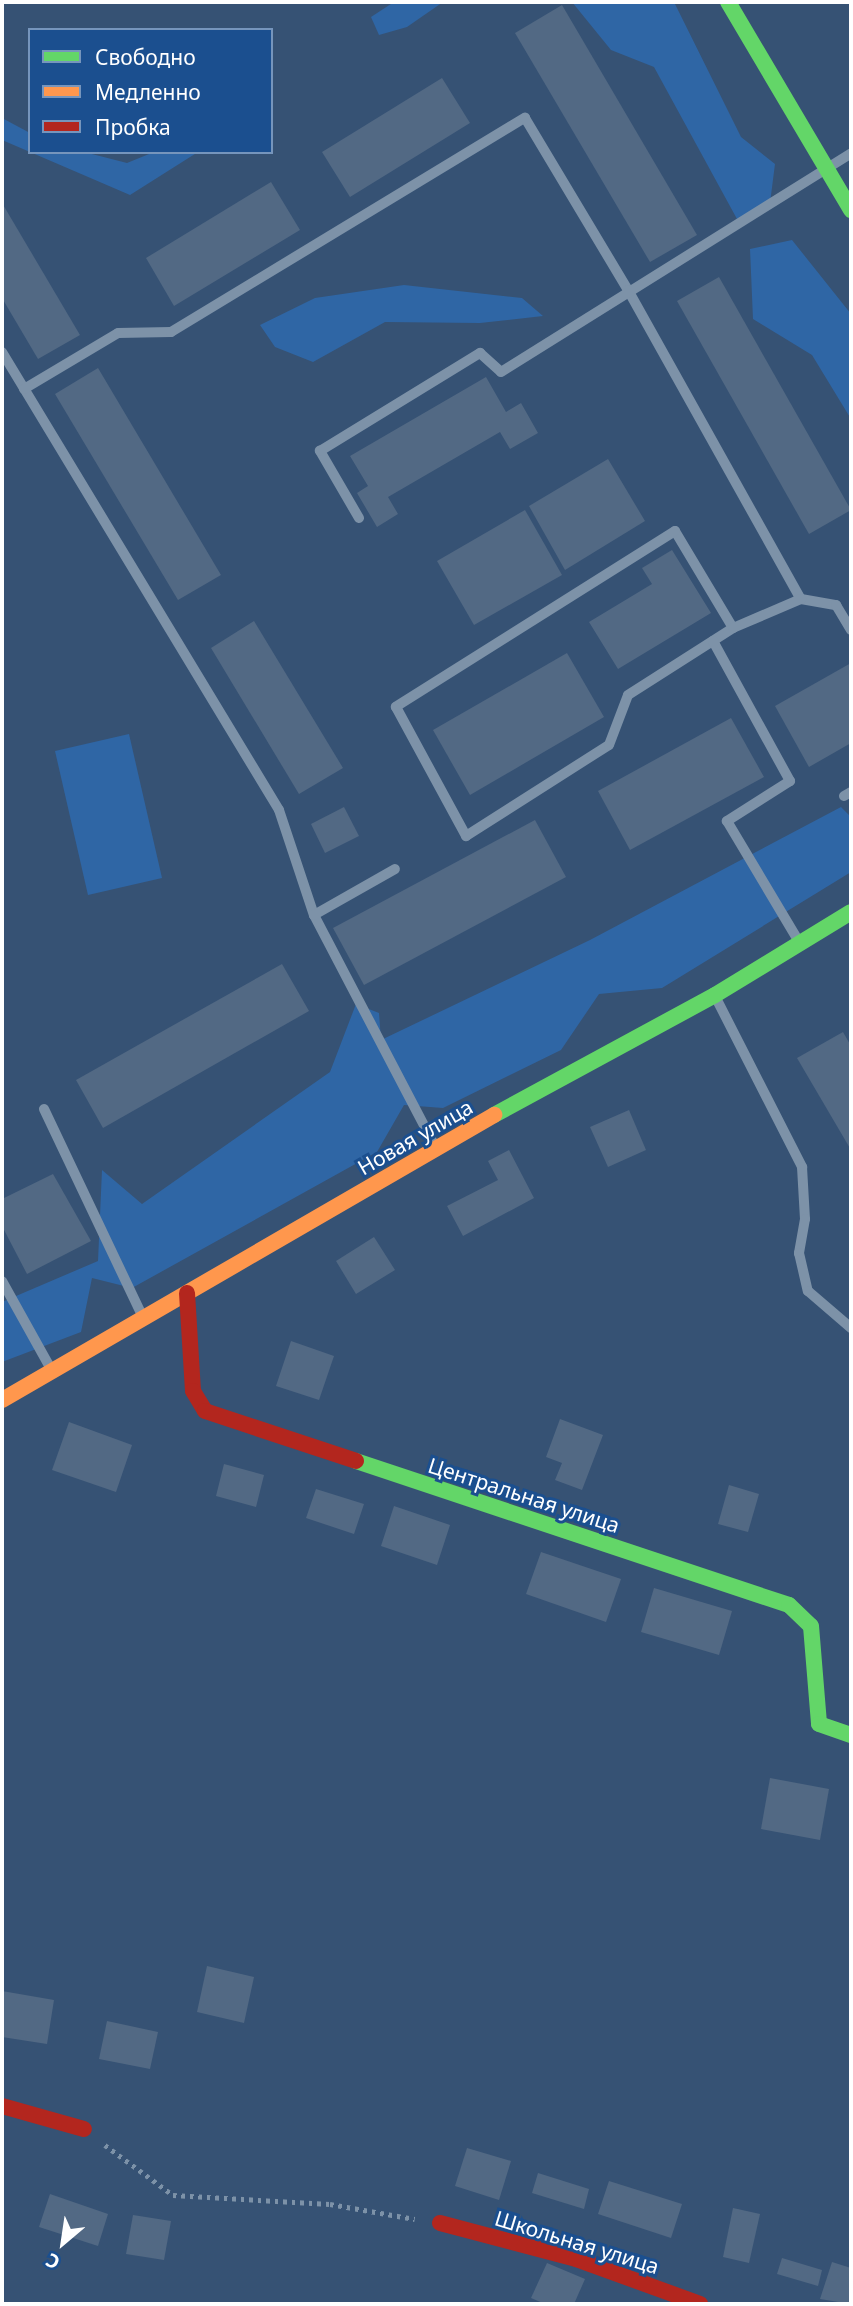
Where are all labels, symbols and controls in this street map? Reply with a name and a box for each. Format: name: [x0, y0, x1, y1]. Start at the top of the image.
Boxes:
legend: [28, 28, 273, 154]
text: Свободно: [95, 43, 196, 71]
text: Медленно: [95, 78, 201, 106]
text: Пробка: [95, 113, 171, 141]
street label: Новая улица: [353, 1094, 477, 1180]
street label: Центральная улица: [425, 1452, 623, 1538]
street label: Школьная улица: [492, 2205, 662, 2279]
north arrow: [28, 2208, 98, 2278]
text: С: [41, 2247, 64, 2276]

